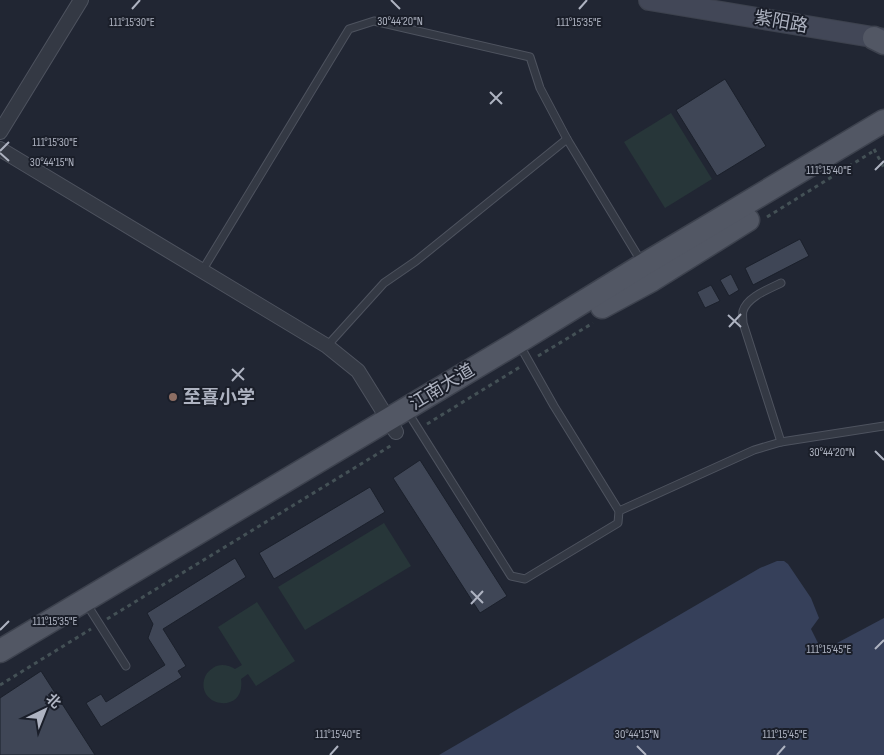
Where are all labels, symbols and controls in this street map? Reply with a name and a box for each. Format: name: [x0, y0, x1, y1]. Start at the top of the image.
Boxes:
street label: 紫阳路: [753, 7, 809, 37]
text: 30°44'20"N: [377, 14, 423, 29]
text: 111°15'30"E: [109, 15, 155, 30]
text: 111°15'35"E: [557, 15, 601, 30]
text: 111°15'30"E: [32, 135, 78, 150]
text: 30°44'15"N: [30, 155, 74, 170]
text: 111°15'40"E: [806, 163, 852, 178]
street label: 江南大道: [406, 359, 478, 415]
place label: 至喜小学: [183, 387, 255, 408]
marker: 至喜小学: [167, 391, 179, 403]
text: 30°44'20"N: [809, 445, 855, 460]
text: 111°15'35"E: [33, 614, 77, 629]
text: 111°15'45"E: [807, 642, 851, 657]
north arrow: [20, 685, 70, 735]
text: 北: [43, 690, 64, 712]
text: 111°15'40"E: [315, 727, 361, 742]
text: 30°44'15"N: [615, 727, 659, 742]
text: 111°15'45"E: [763, 727, 807, 742]

